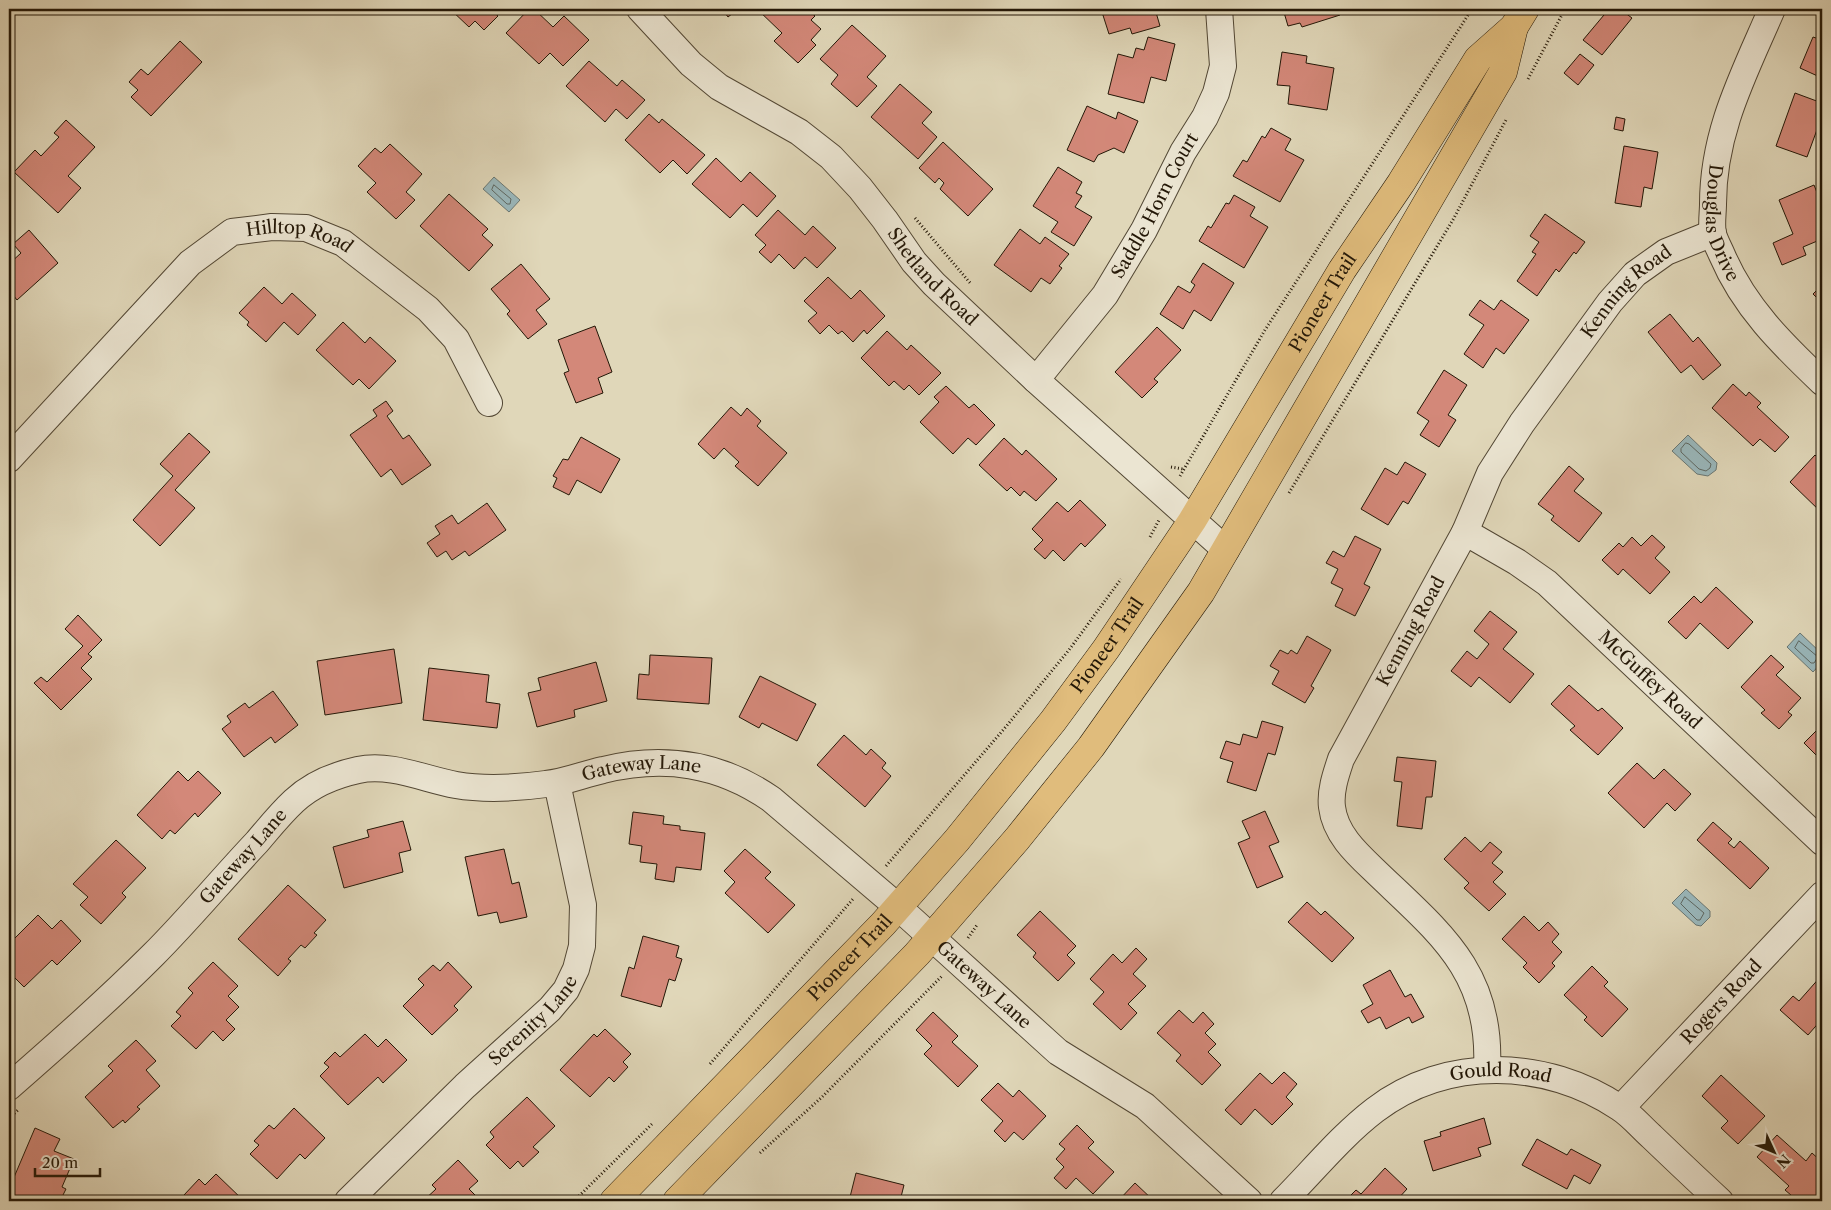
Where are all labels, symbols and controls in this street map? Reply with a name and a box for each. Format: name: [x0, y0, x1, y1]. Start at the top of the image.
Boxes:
street label: Saddle Horn Court: [1107, 128, 1204, 282]
street label: Douglas Drive: [1701, 163, 1744, 285]
street label: Hilltop Road: [245, 216, 357, 258]
street label: Shetland Road: [883, 223, 982, 330]
street label: Kenning Road: [1576, 241, 1676, 342]
street label: Pioneer Trail: [1284, 249, 1361, 356]
street label: Kenning Road: [1372, 572, 1450, 690]
street label: Pioneer Trail: [1066, 593, 1148, 698]
street label: McGuffey Road: [1594, 626, 1706, 734]
street label: Gateway Lane: [579, 752, 703, 786]
street label: Gateway Lane: [195, 804, 292, 909]
street label: Pioneer Trail: [803, 910, 897, 1006]
street label: Gateway Lane: [932, 936, 1036, 1034]
street label: Rogers Road: [1676, 955, 1766, 1049]
street label: Serenity Lane: [484, 972, 582, 1070]
street label: Gould Road: [1448, 1059, 1554, 1088]
north arrow: [1748, 1128, 1798, 1178]
scale bar: [35, 1145, 100, 1177]
text: N: [1773, 1150, 1794, 1172]
text: 20 m: [42, 1153, 78, 1172]

